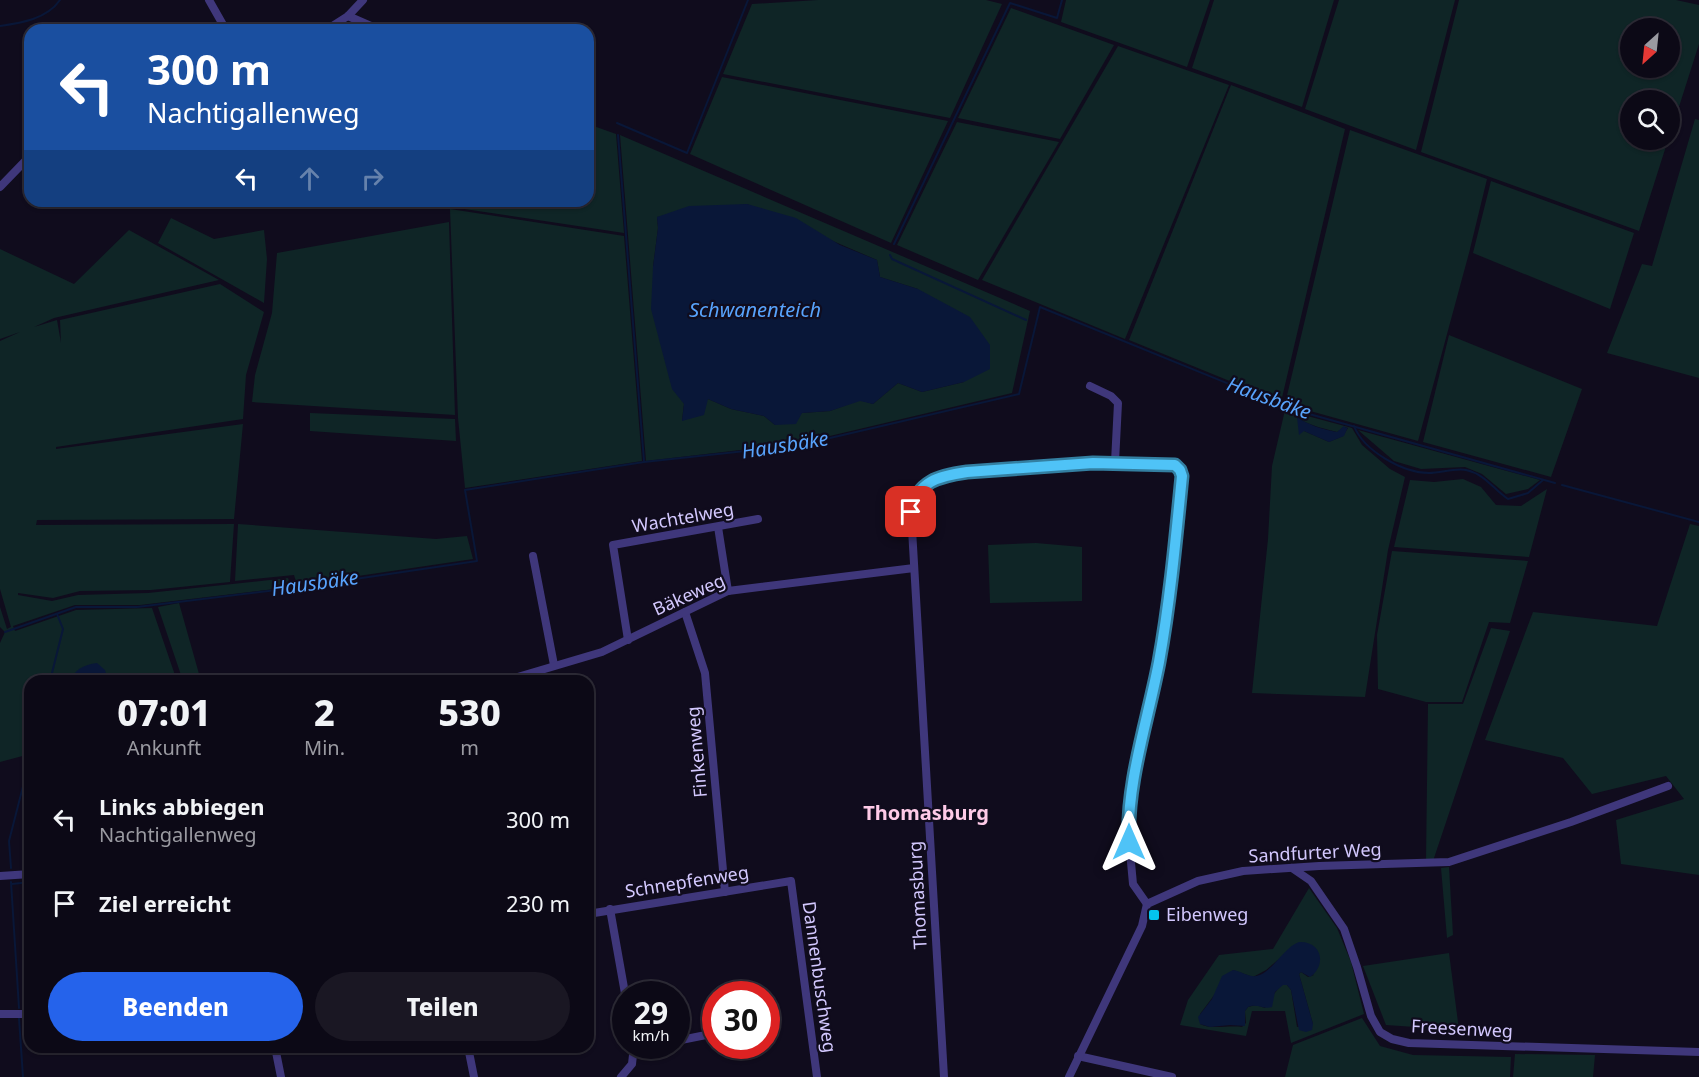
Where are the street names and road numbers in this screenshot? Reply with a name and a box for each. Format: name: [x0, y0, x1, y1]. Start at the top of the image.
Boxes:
street label: Wachtelweg: [630, 496, 736, 538]
street label: Bäkeweg: [649, 568, 728, 621]
street label: Finkenweg: [680, 706, 712, 799]
street label: Sandfurter Weg: [1248, 837, 1382, 867]
street label: Thomasburg: [902, 840, 932, 950]
street label: Schnepfenweg: [623, 859, 750, 903]
street label: Dannenbuschweg: [797, 900, 843, 1054]
street label: Freesenweg: [1410, 1013, 1514, 1043]

